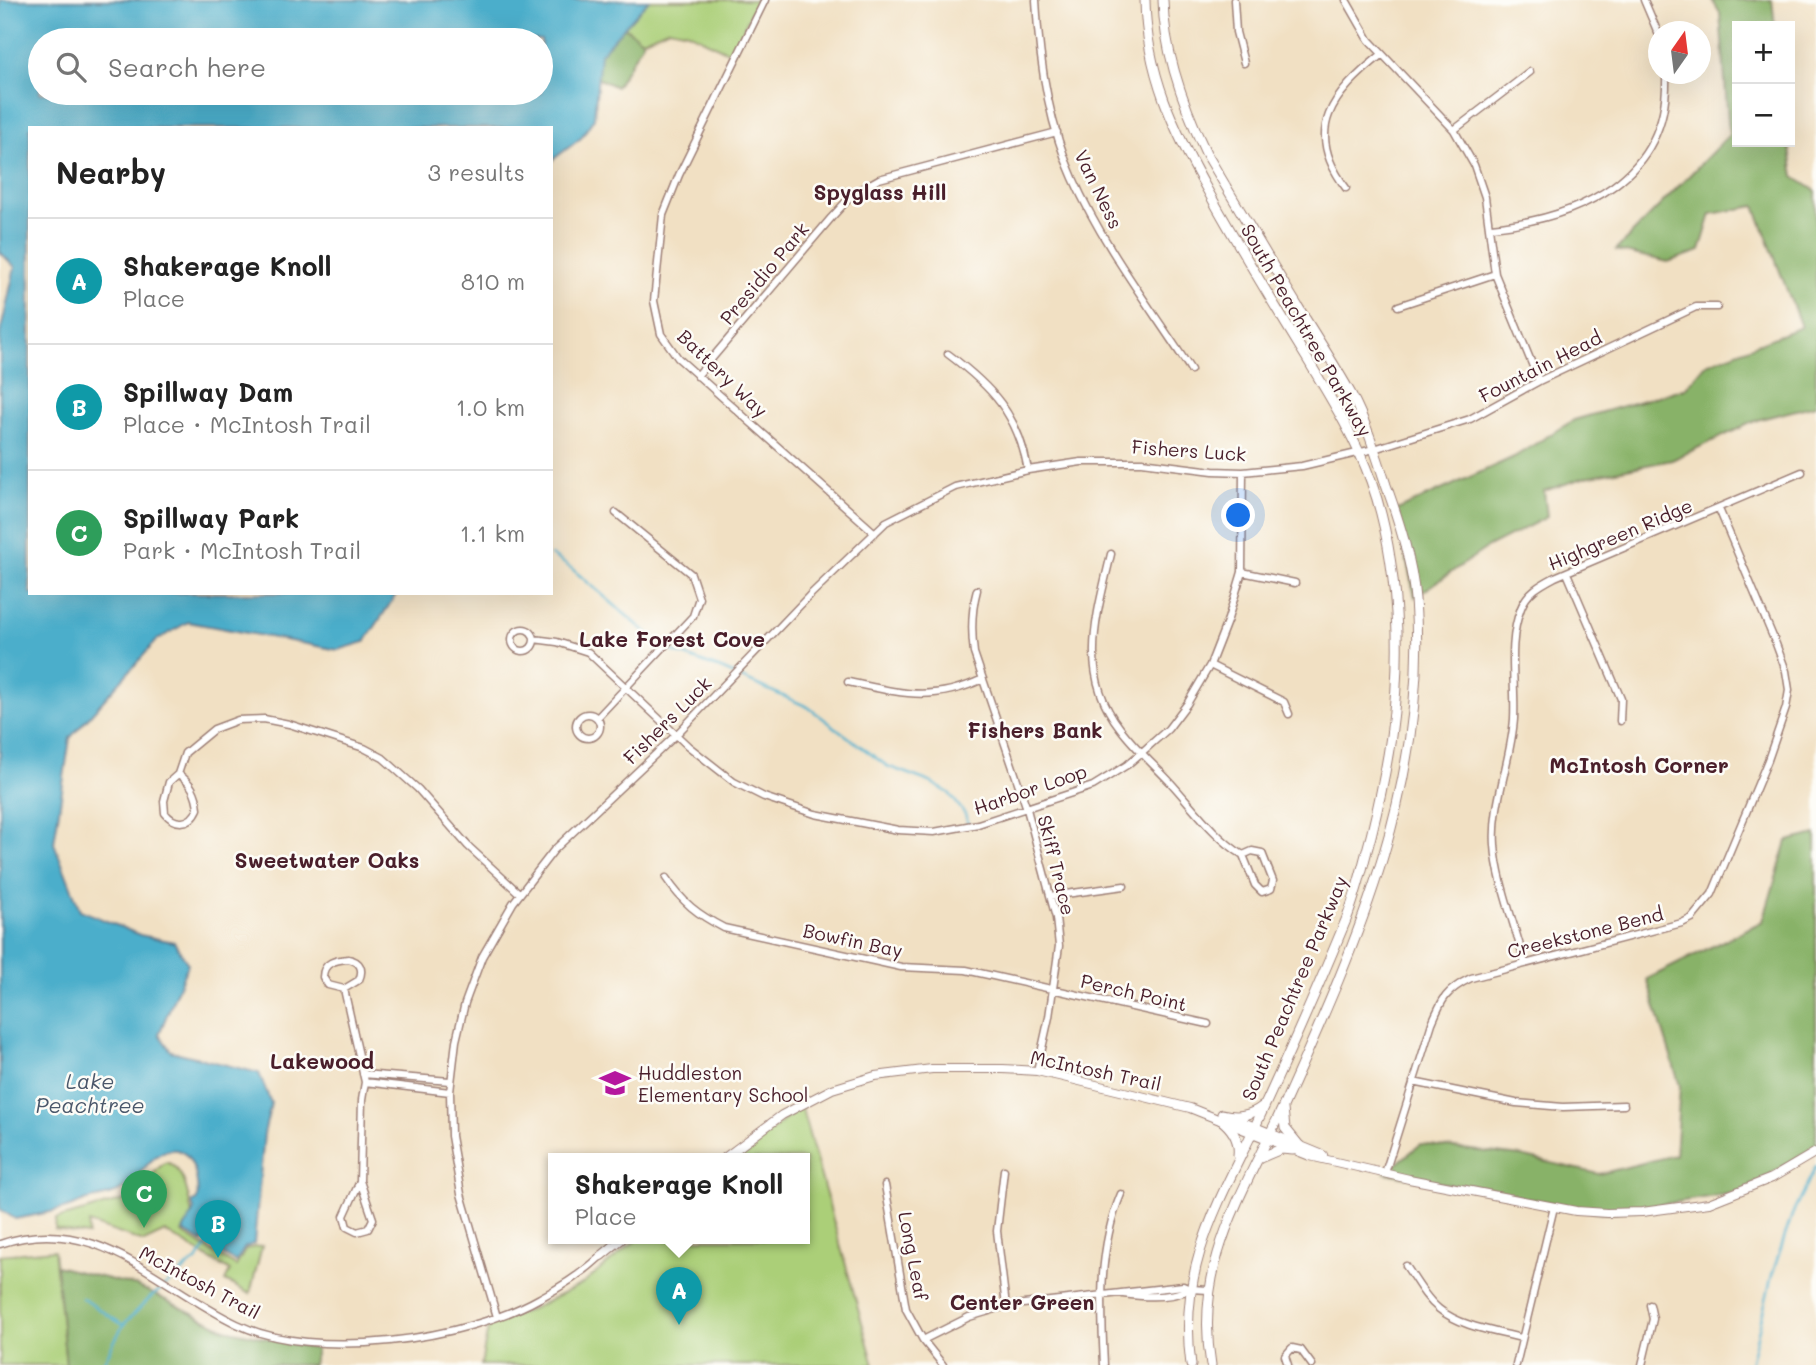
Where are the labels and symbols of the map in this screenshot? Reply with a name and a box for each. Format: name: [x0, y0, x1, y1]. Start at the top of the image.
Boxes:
north arrow: [1648, 21, 1711, 84]
street label: Van Ness: [1069, 145, 1129, 233]
district label: Spyglass Hill: [814, 178, 946, 206]
street label: Presidio Park: [714, 217, 814, 329]
street label: South Peachtree Parkway: [1236, 219, 1378, 441]
street label: Battery Way: [673, 324, 773, 422]
street label: Fountain Head: [1474, 324, 1606, 408]
street label: Fishers Luck: [1131, 434, 1247, 466]
street label: Highgreen Ridge: [1544, 492, 1696, 576]
your location: [1221, 498, 1255, 532]
district label: Lake Forest Cove: [579, 625, 765, 652]
street label: Fishers Luck: [618, 671, 716, 769]
district label: Fishers Bank: [967, 716, 1103, 743]
district label: McIntosh Corner: [1549, 751, 1729, 778]
street label: Harbor Loop: [970, 758, 1090, 820]
street label: Skiff Trace: [1032, 812, 1082, 918]
district label: Sweetwater Oaks: [235, 846, 419, 873]
street label: South Peachtree Parkway: [1235, 872, 1353, 1104]
street label: Creekstone Bend: [1504, 901, 1666, 963]
street label: Bowfin Bay: [801, 917, 905, 963]
street label: Perch Point: [1078, 968, 1190, 1016]
street label: McIntosh Trail: [1028, 1044, 1164, 1096]
district label: Lakewood: [270, 1047, 374, 1074]
place label: Huddleston Elementary School: [638, 1060, 808, 1107]
school or university icon: Huddleston Elementary School: [598, 1066, 632, 1100]
water label: Lake Peachtree: [36, 1067, 144, 1118]
pin: C: [121, 1170, 167, 1228]
pin: B: [195, 1200, 241, 1258]
street label: Long Leaf: [893, 1210, 935, 1303]
street label: McIntosh Trail: [135, 1240, 265, 1324]
pin: A: [656, 1267, 702, 1325]
district label: Center Green: [950, 1288, 1094, 1315]

